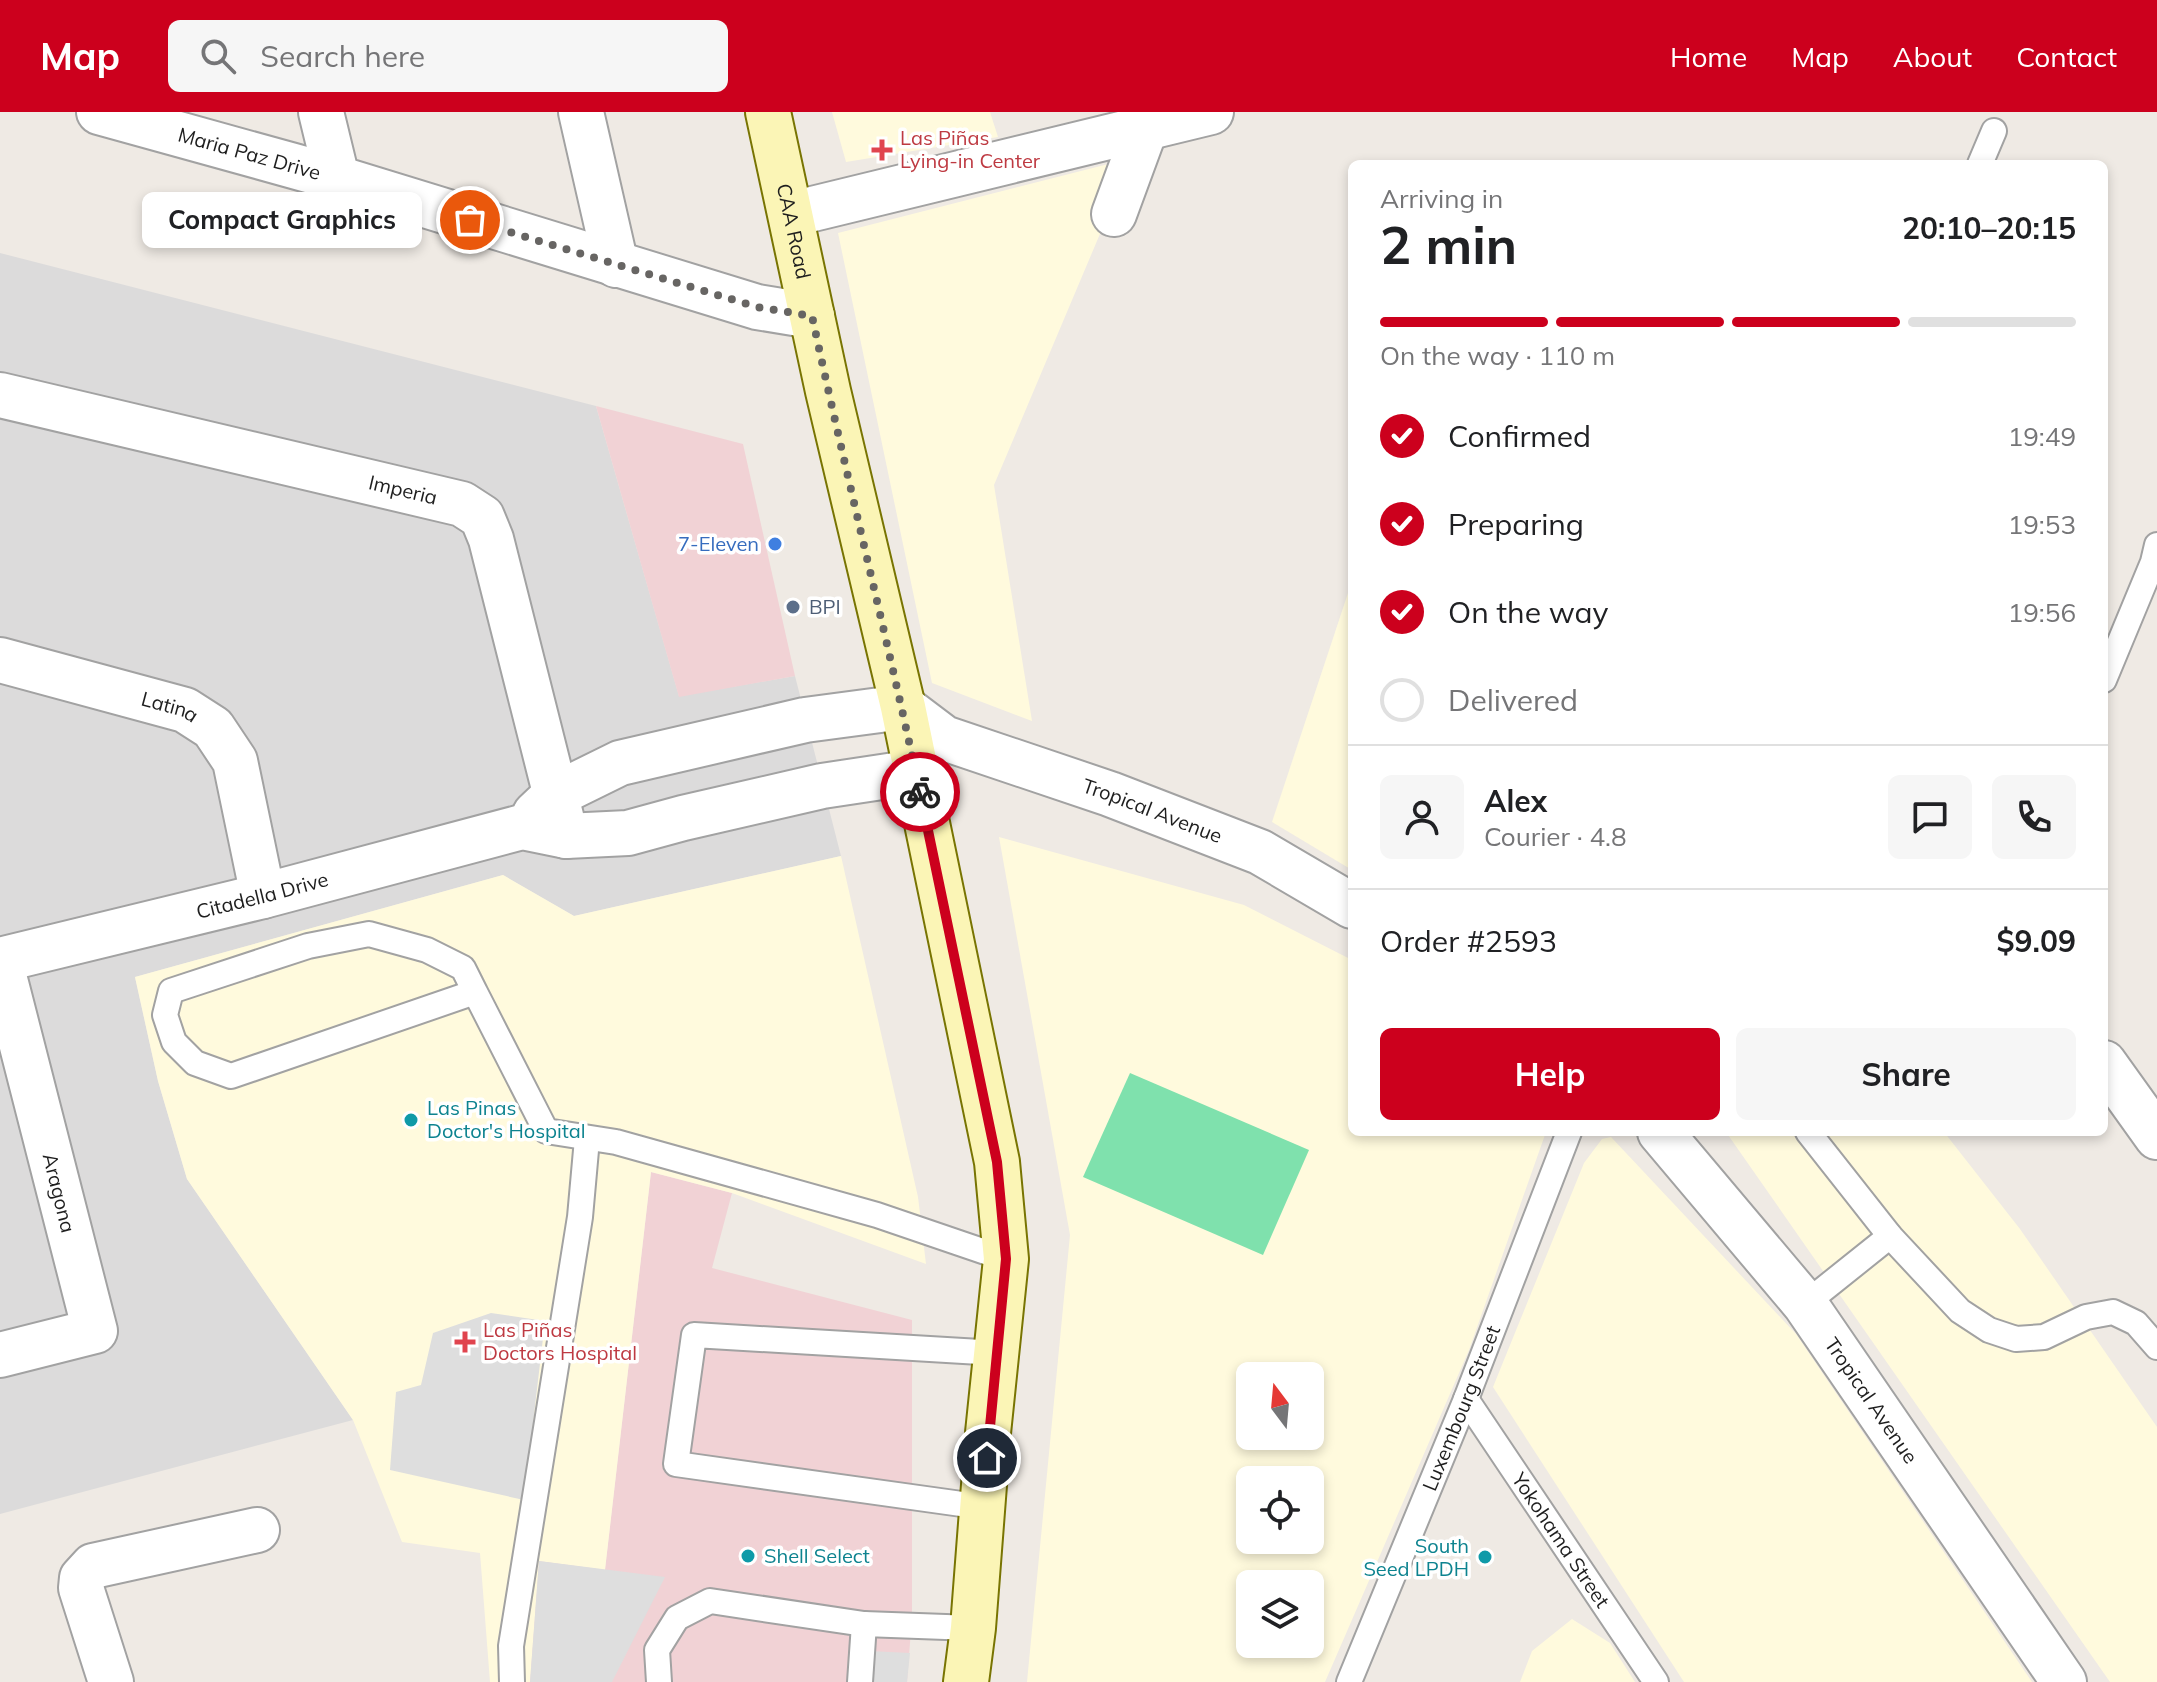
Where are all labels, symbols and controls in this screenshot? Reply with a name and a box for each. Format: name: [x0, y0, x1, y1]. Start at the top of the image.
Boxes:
search box: [168, 20, 728, 92]
text: Map: [40, 32, 120, 80]
icon: search: [196, 34, 240, 78]
text: Search here: [260, 37, 425, 75]
text: Home: [1670, 39, 1747, 74]
text: Map: [1791, 39, 1849, 74]
text: About: [1893, 39, 1972, 74]
text: Contact: [2016, 39, 2117, 74]
street label: Maria Paz Drive: [175, 122, 324, 185]
place label: Las Piñas Lying-in Center: [900, 125, 1041, 173]
marker: Las Piñas Lying-in Center: [871, 139, 893, 161]
street label: CAA Road: [772, 181, 817, 281]
text: Arriving in: [1380, 182, 1503, 215]
pin: [436, 186, 504, 254]
callout: Compact Graphics: [142, 192, 422, 248]
icon: bag: [448, 198, 492, 242]
text: Compact Graphics: [168, 203, 396, 236]
text: 20:10–20:15: [1902, 209, 2076, 247]
text: 2 min: [1380, 212, 1517, 277]
text: On the way · 110 m: [1380, 339, 1615, 372]
icon: check: [1380, 414, 1424, 458]
text: Confirmed: [1448, 417, 1591, 455]
text: 19:49: [2008, 420, 2076, 453]
street label: Imperia: [366, 469, 440, 510]
icon: check: [1380, 502, 1424, 546]
text: Preparing: [1448, 505, 1584, 543]
text: 19:53: [2008, 508, 2076, 541]
place label: 7-Eleven: [678, 531, 759, 556]
marker: 7-Eleven: [766, 535, 784, 553]
icon: check: [1380, 590, 1424, 634]
text: On the way: [1448, 593, 1608, 631]
place label: BPI: [809, 594, 841, 619]
text: 19:56: [2008, 596, 2076, 629]
marker: BPI: [784, 598, 802, 616]
text: Delivered: [1448, 681, 1578, 719]
street label: Latina: [139, 686, 203, 727]
courier: [880, 752, 960, 832]
icon: bike: [898, 770, 942, 814]
street label: Tropical Avenue: [1079, 773, 1226, 848]
button: person: [1380, 775, 1464, 859]
button: chat: [1888, 775, 1972, 859]
button: phone: [1992, 775, 2076, 859]
text: Alex: [1484, 782, 1547, 820]
text: Courier · 4.8: [1484, 820, 1627, 853]
street label: Citadella Drive: [193, 866, 331, 924]
text: Order #2593: [1380, 922, 1557, 960]
text: $9.09: [1997, 922, 2076, 960]
button: Help: [1380, 1028, 1720, 1120]
button: Share: [1736, 1028, 2076, 1120]
place label: Las Pinas Doctor's Hospital: [427, 1095, 586, 1143]
marker: Las Pinas Doctor's Hospital: [402, 1111, 420, 1129]
street label: Aragona: [38, 1151, 81, 1235]
place label: Las Piñas Doctors Hospital: [483, 1317, 637, 1365]
street label: Luxembourg Street: [1416, 1322, 1505, 1494]
marker: Las Piñas Doctors Hospital: [454, 1331, 476, 1353]
street label: Tropical Avenue: [1820, 1332, 1924, 1468]
north arrow: [1236, 1362, 1324, 1450]
map controls: [1236, 1362, 1324, 1658]
pin: [953, 1424, 1021, 1492]
icon: home: [965, 1436, 1009, 1480]
button: locate: [1236, 1466, 1324, 1554]
street label: Yokohama Street: [1506, 1467, 1615, 1612]
place label: South Seed LPDH: [1363, 1533, 1469, 1581]
place label: Shell Select: [764, 1543, 870, 1568]
marker: Shell Select: [739, 1547, 757, 1565]
marker: South Seed LPDH: [1476, 1548, 1494, 1566]
button: layers: [1236, 1570, 1324, 1658]

